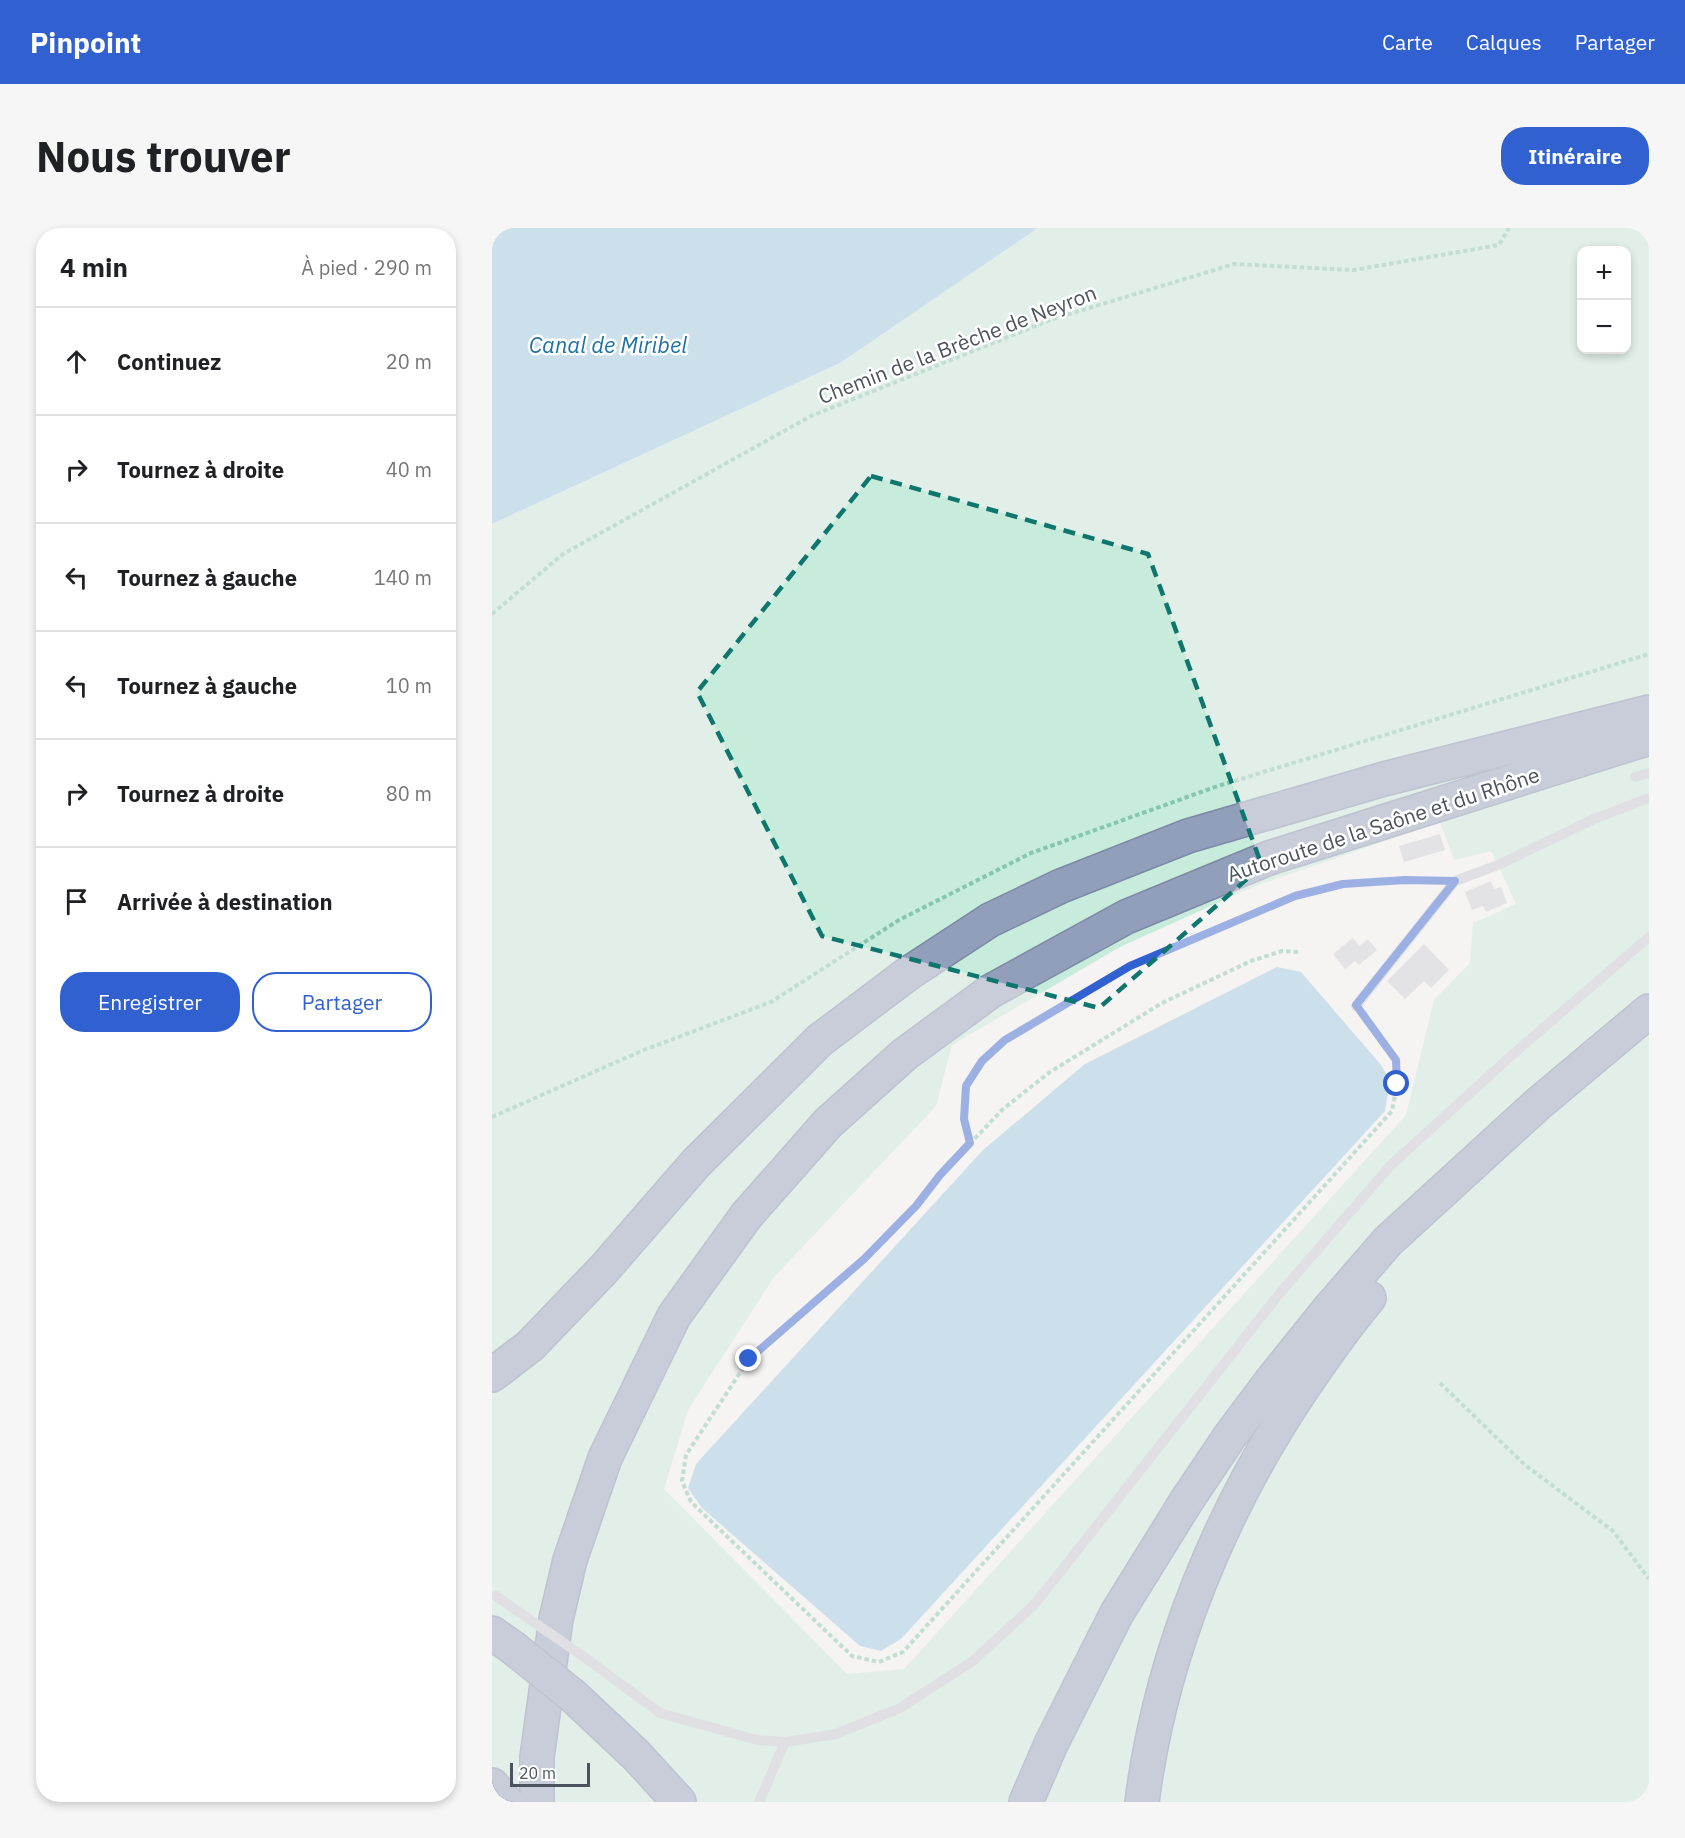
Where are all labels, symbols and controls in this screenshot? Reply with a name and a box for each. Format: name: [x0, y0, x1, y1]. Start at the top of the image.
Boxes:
text: Pinpoint: [30, 24, 141, 61]
text: Carte: [1382, 28, 1433, 56]
text: Calques: [1466, 28, 1542, 56]
text: Partager: [1575, 28, 1655, 56]
button: Itinéraire: [1501, 127, 1649, 185]
text: Nous trouver: [36, 129, 291, 184]
map controls: [1577, 246, 1631, 354]
button: +: [1577, 246, 1631, 300]
text: 4 min: [60, 250, 128, 284]
text: À pied · 290 m: [301, 254, 432, 281]
street label: Chemin de la Brèche de Neyron: [814, 278, 1100, 410]
button: −: [1577, 300, 1631, 354]
water label: Canal de Miribel: [529, 330, 687, 359]
icon: ahead: [60, 345, 93, 378]
text: Continuez: [117, 347, 221, 376]
text: 20 m: [386, 348, 432, 375]
icon: right: [60, 453, 93, 486]
text: Tournez à droite: [117, 455, 284, 484]
text: 40 m: [386, 456, 432, 483]
icon: left: [60, 561, 93, 594]
text: Tournez à gauche: [117, 563, 297, 592]
text: 140 m: [374, 564, 432, 591]
icon: left: [60, 669, 93, 702]
text: Tournez à gauche: [117, 671, 297, 700]
text: 10 m: [386, 672, 432, 699]
street label: Autoroute de la Saône et du Rhône: [1223, 760, 1543, 888]
icon: right: [60, 777, 93, 810]
text: Tournez à droite: [117, 779, 284, 808]
text: 80 m: [386, 780, 432, 807]
icon: arrive: [60, 885, 93, 918]
text: Arrivée à destination: [117, 887, 333, 916]
button: Enregistrer: [60, 972, 240, 1032]
button: Partager: [252, 972, 432, 1032]
route start: [1383, 1070, 1409, 1096]
route end: [735, 1345, 761, 1371]
scale bar: [510, 1760, 590, 1788]
text: 20 m: [519, 1763, 556, 1783]

